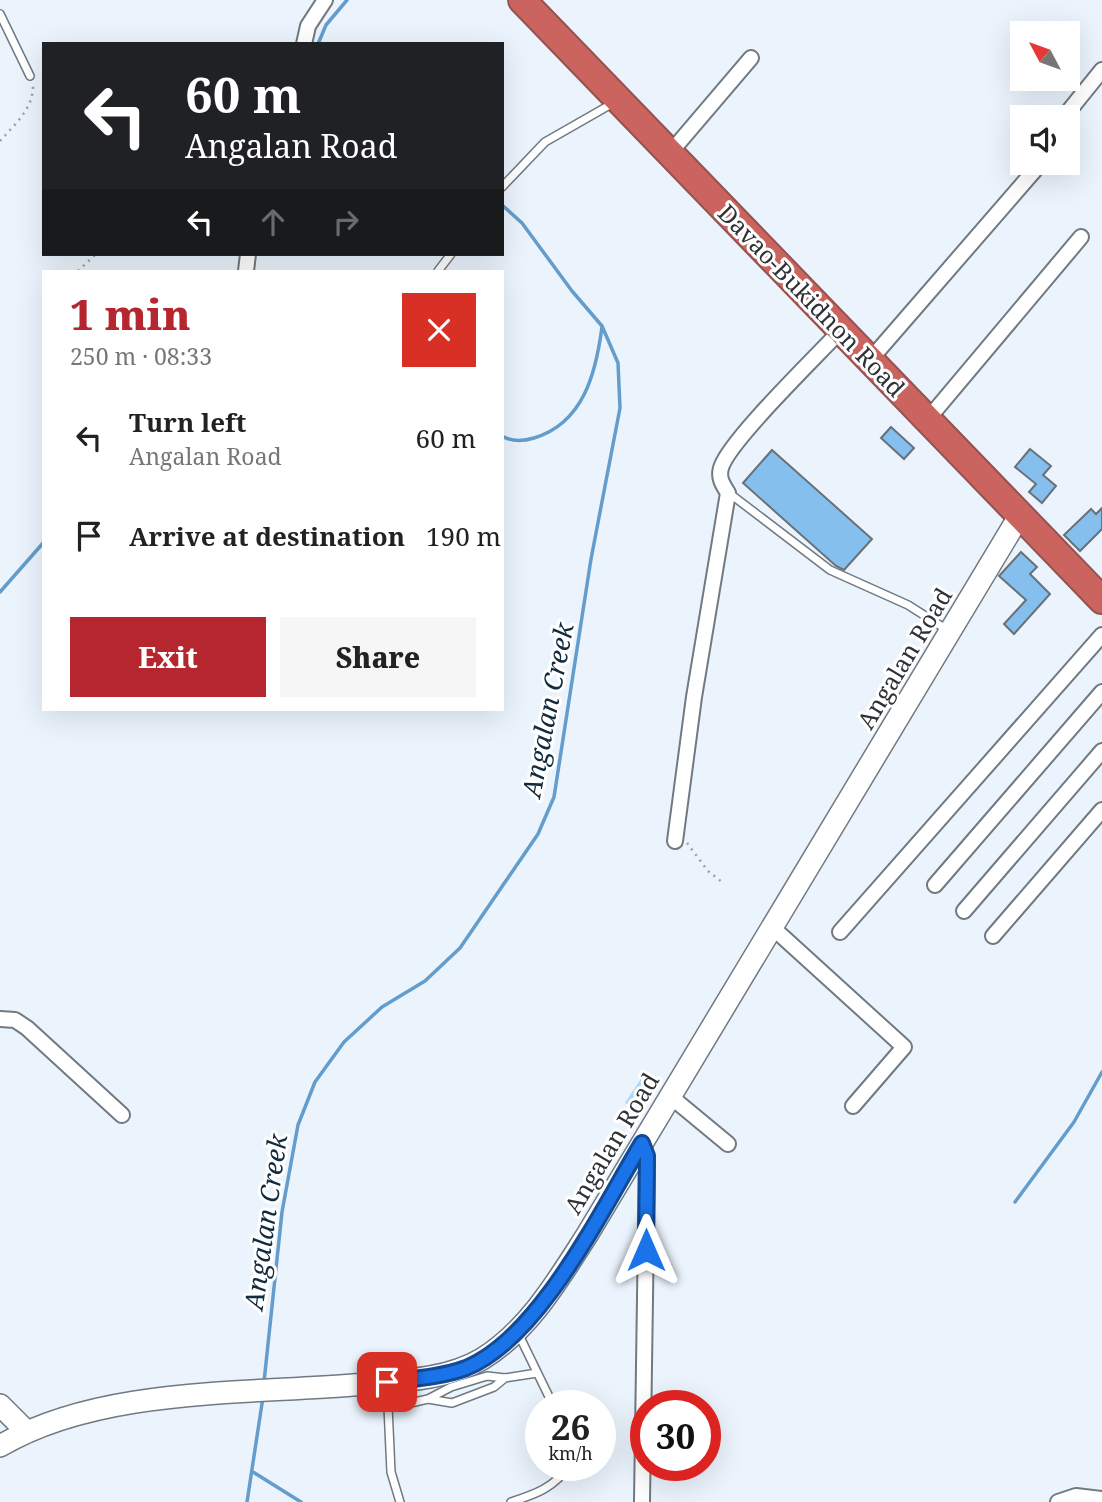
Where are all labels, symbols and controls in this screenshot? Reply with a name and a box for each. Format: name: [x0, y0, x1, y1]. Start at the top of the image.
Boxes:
north arrow: [1010, 21, 1080, 91]
map controls: [1010, 21, 1080, 175]
text: 60 m: [185, 61, 301, 127]
icon: left: [70, 70, 161, 161]
button: sound: [1010, 105, 1080, 175]
text: Angalan Road: [185, 124, 397, 167]
street label: Davao-Bukidnon Road: [711, 196, 913, 404]
icon: left: [181, 203, 219, 241]
icon: ahead: [254, 203, 292, 241]
icon: right: [327, 203, 365, 241]
text: 1 min: [70, 285, 191, 342]
button: close: [402, 293, 476, 367]
text: 250 m · 08:33: [70, 340, 212, 372]
text: Turn left: [129, 404, 246, 440]
icon: left: [70, 419, 108, 457]
text: 60 m: [416, 420, 476, 456]
text: Angalan Road: [129, 440, 282, 472]
icon: arrive: [70, 517, 108, 555]
text: Arrive at destination: [129, 518, 405, 554]
text: 190 m: [426, 518, 501, 554]
street label: Angalan Road: [849, 581, 959, 735]
button: Exit: [70, 617, 266, 697]
button: Share: [280, 617, 476, 697]
water label: Angalan Creek: [512, 618, 582, 802]
street label: Angalan Road: [556, 1066, 666, 1220]
water label: Angalan Creek: [235, 1131, 295, 1314]
position arrow: [609, 1213, 683, 1287]
pin: [357, 1352, 417, 1412]
icon: arrive: [368, 1363, 406, 1401]
speed limit sign: 30: [630, 1390, 721, 1481]
text: 26: [551, 1403, 590, 1450]
text: km/h: [548, 1441, 593, 1465]

